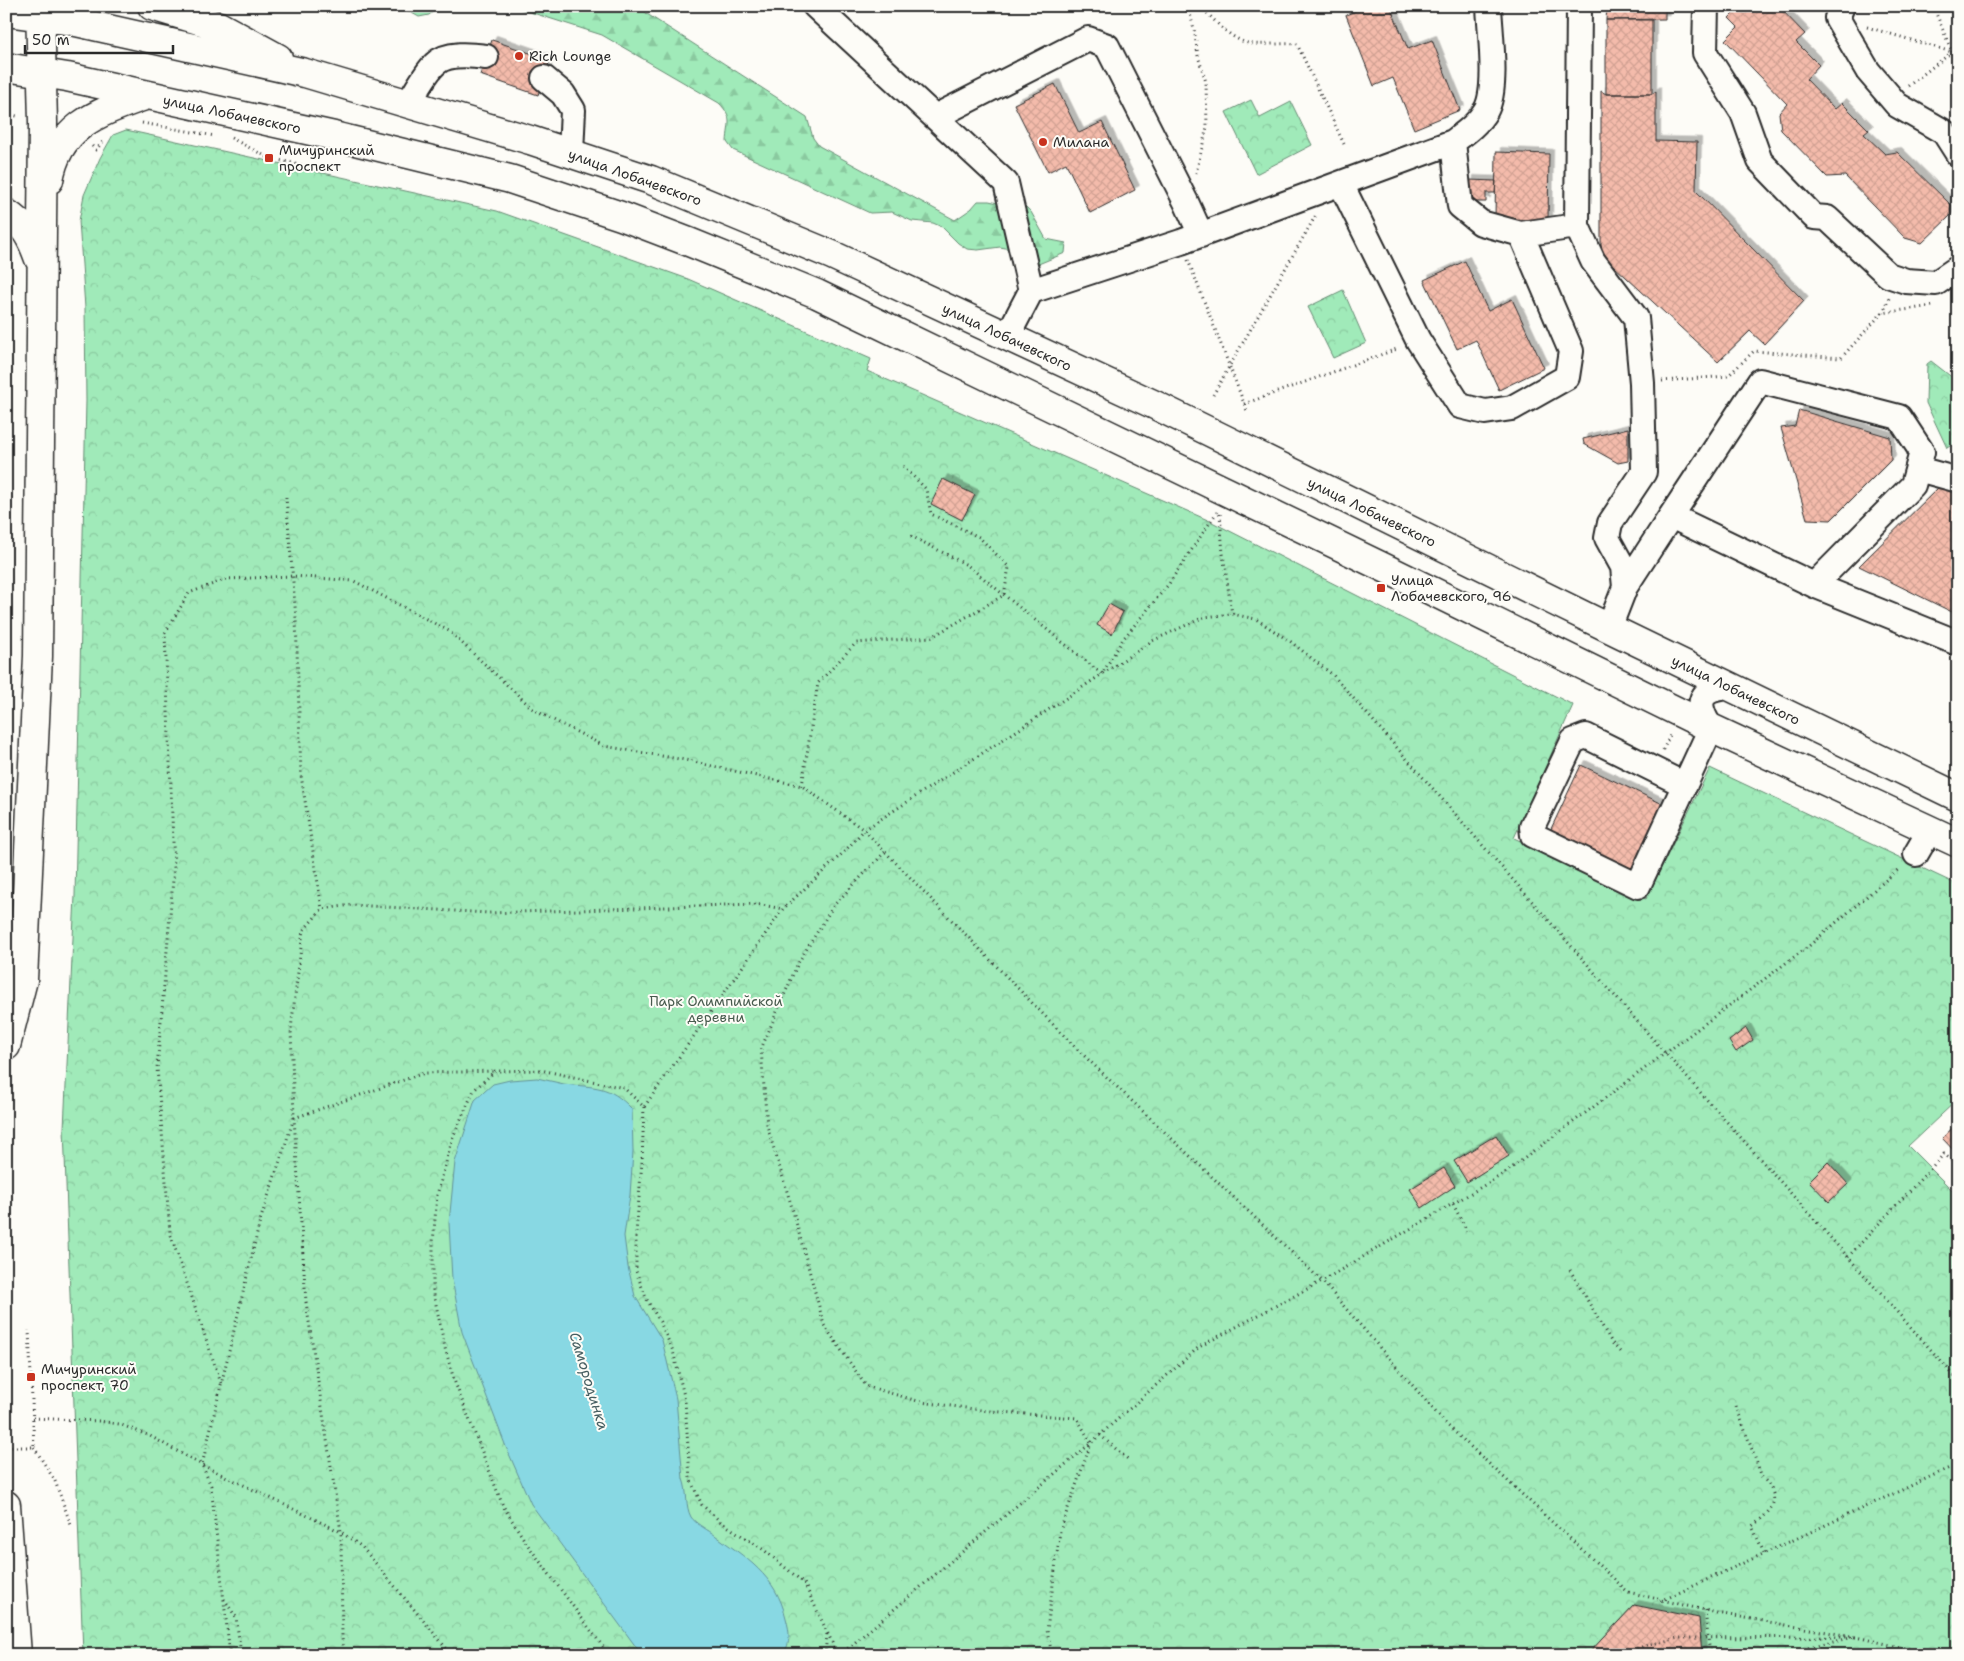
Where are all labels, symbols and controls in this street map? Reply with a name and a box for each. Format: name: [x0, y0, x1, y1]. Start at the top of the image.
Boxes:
scale bar: [25, 22, 172, 54]
text: 50 m: [32, 30, 70, 50]
place label: Rich Lounge: [529, 47, 612, 65]
marker: Rich Lounge: [513, 50, 525, 62]
street label: улица Лобачевского: [161, 91, 303, 137]
place label: Милана: [1053, 133, 1109, 151]
marker: Милана: [1037, 136, 1049, 148]
place label: Мичуринский проспект: [279, 141, 375, 175]
street label: улица Лобачевского: [566, 144, 704, 210]
marker: Мичуринский проспект: [263, 152, 275, 164]
street label: улица Лобачевского: [939, 299, 1075, 375]
street label: улица Лобачевского: [1305, 473, 1439, 551]
place label: Улица Лобачевского, 96: [1391, 571, 1512, 605]
marker: Улица Лобачевского, 96: [1375, 582, 1387, 594]
street label: улица Лобачевского: [1669, 651, 1803, 729]
park label: Парк Олимпийской деревни: [649, 992, 783, 1026]
water label: Самородинка: [565, 1330, 613, 1432]
place label: Мичуринский проспект, 70: [41, 1360, 137, 1394]
marker: Мичуринский проспект, 70: [25, 1371, 37, 1383]

